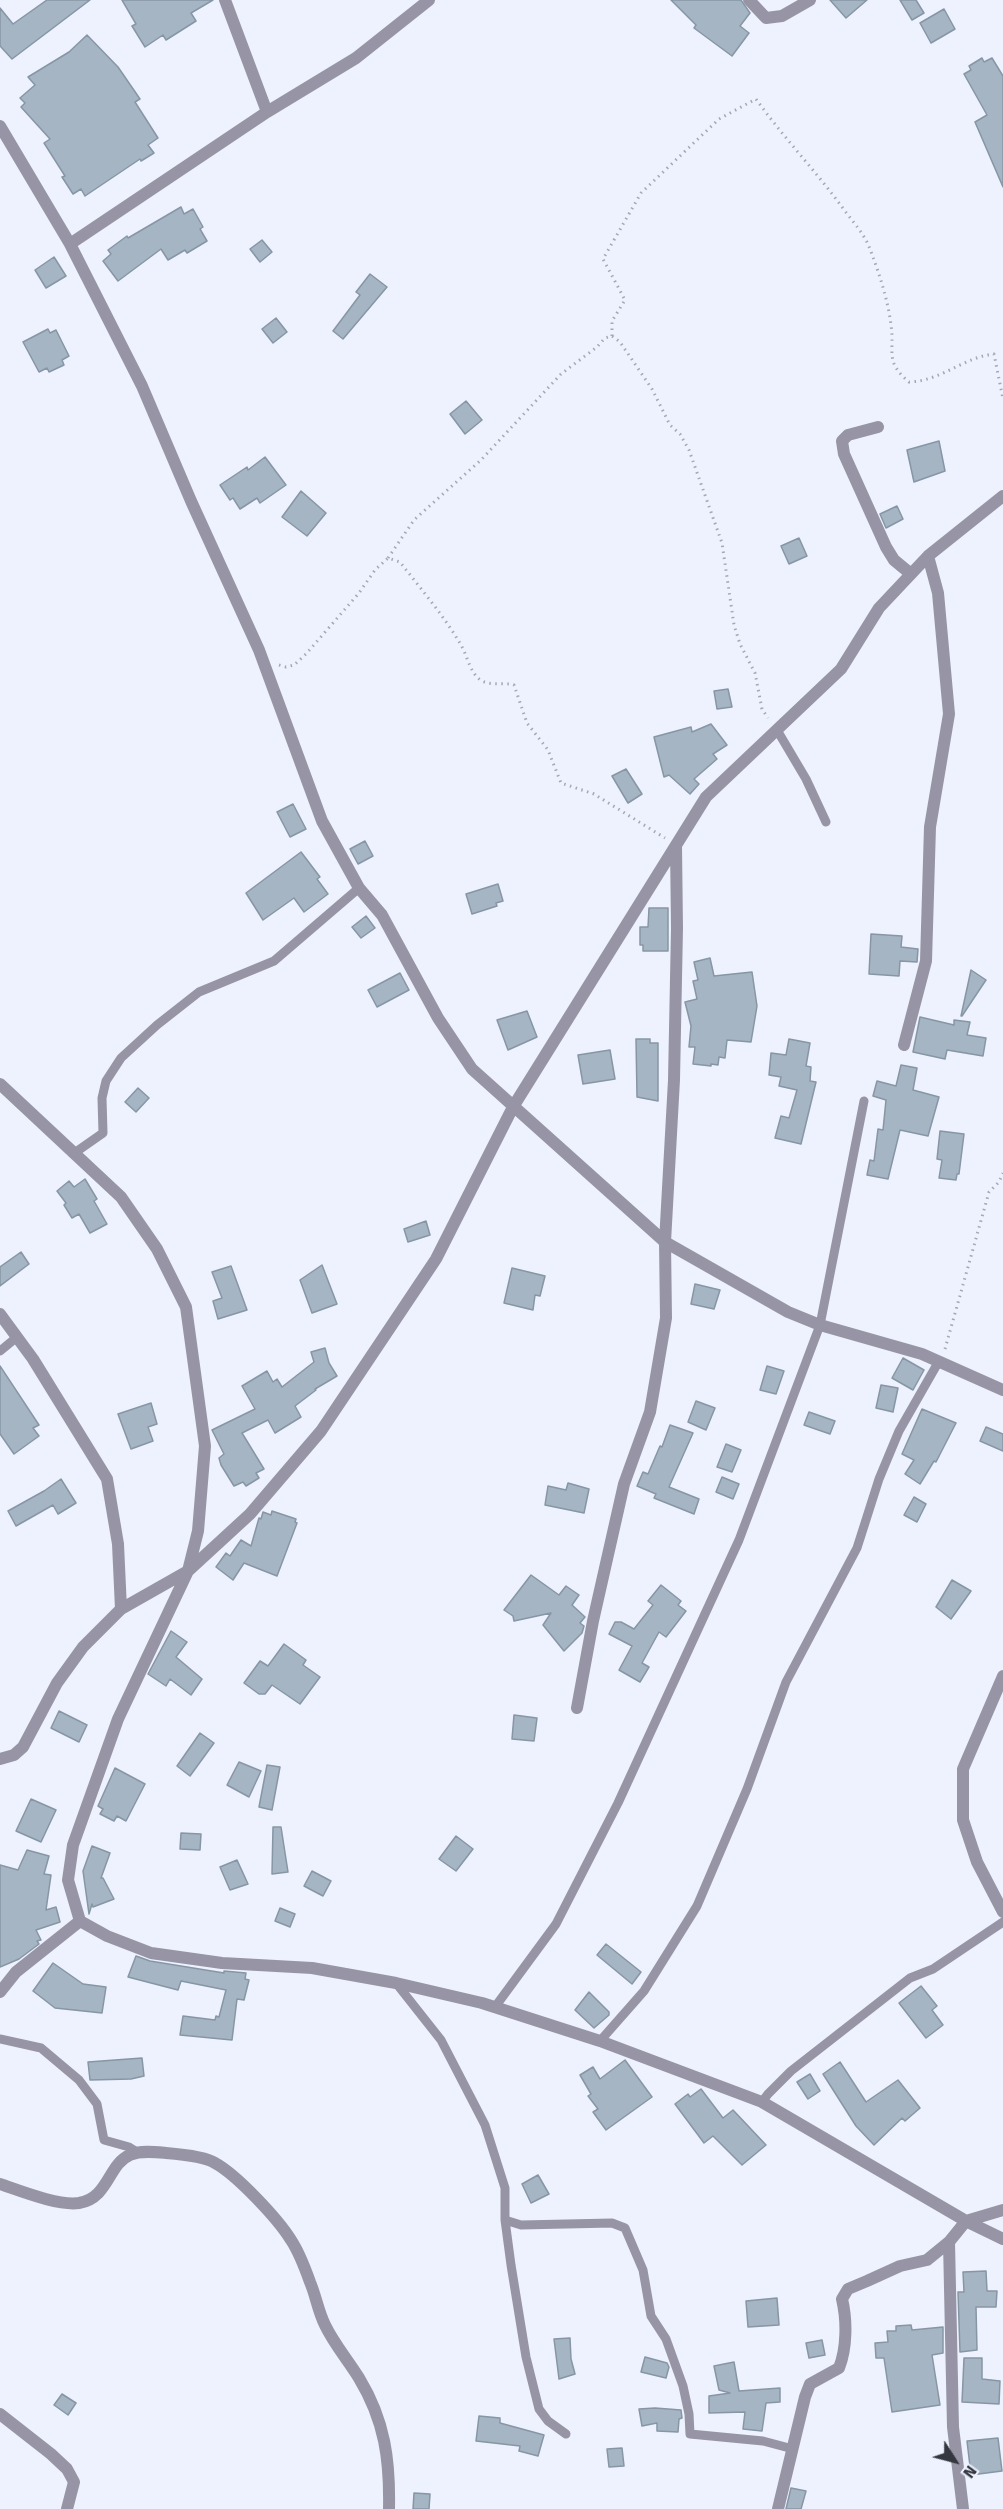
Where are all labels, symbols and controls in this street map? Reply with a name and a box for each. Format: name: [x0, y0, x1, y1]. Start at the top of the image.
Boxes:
north arrow: [925, 2431, 985, 2491]
text: N: [959, 2462, 981, 2482]

